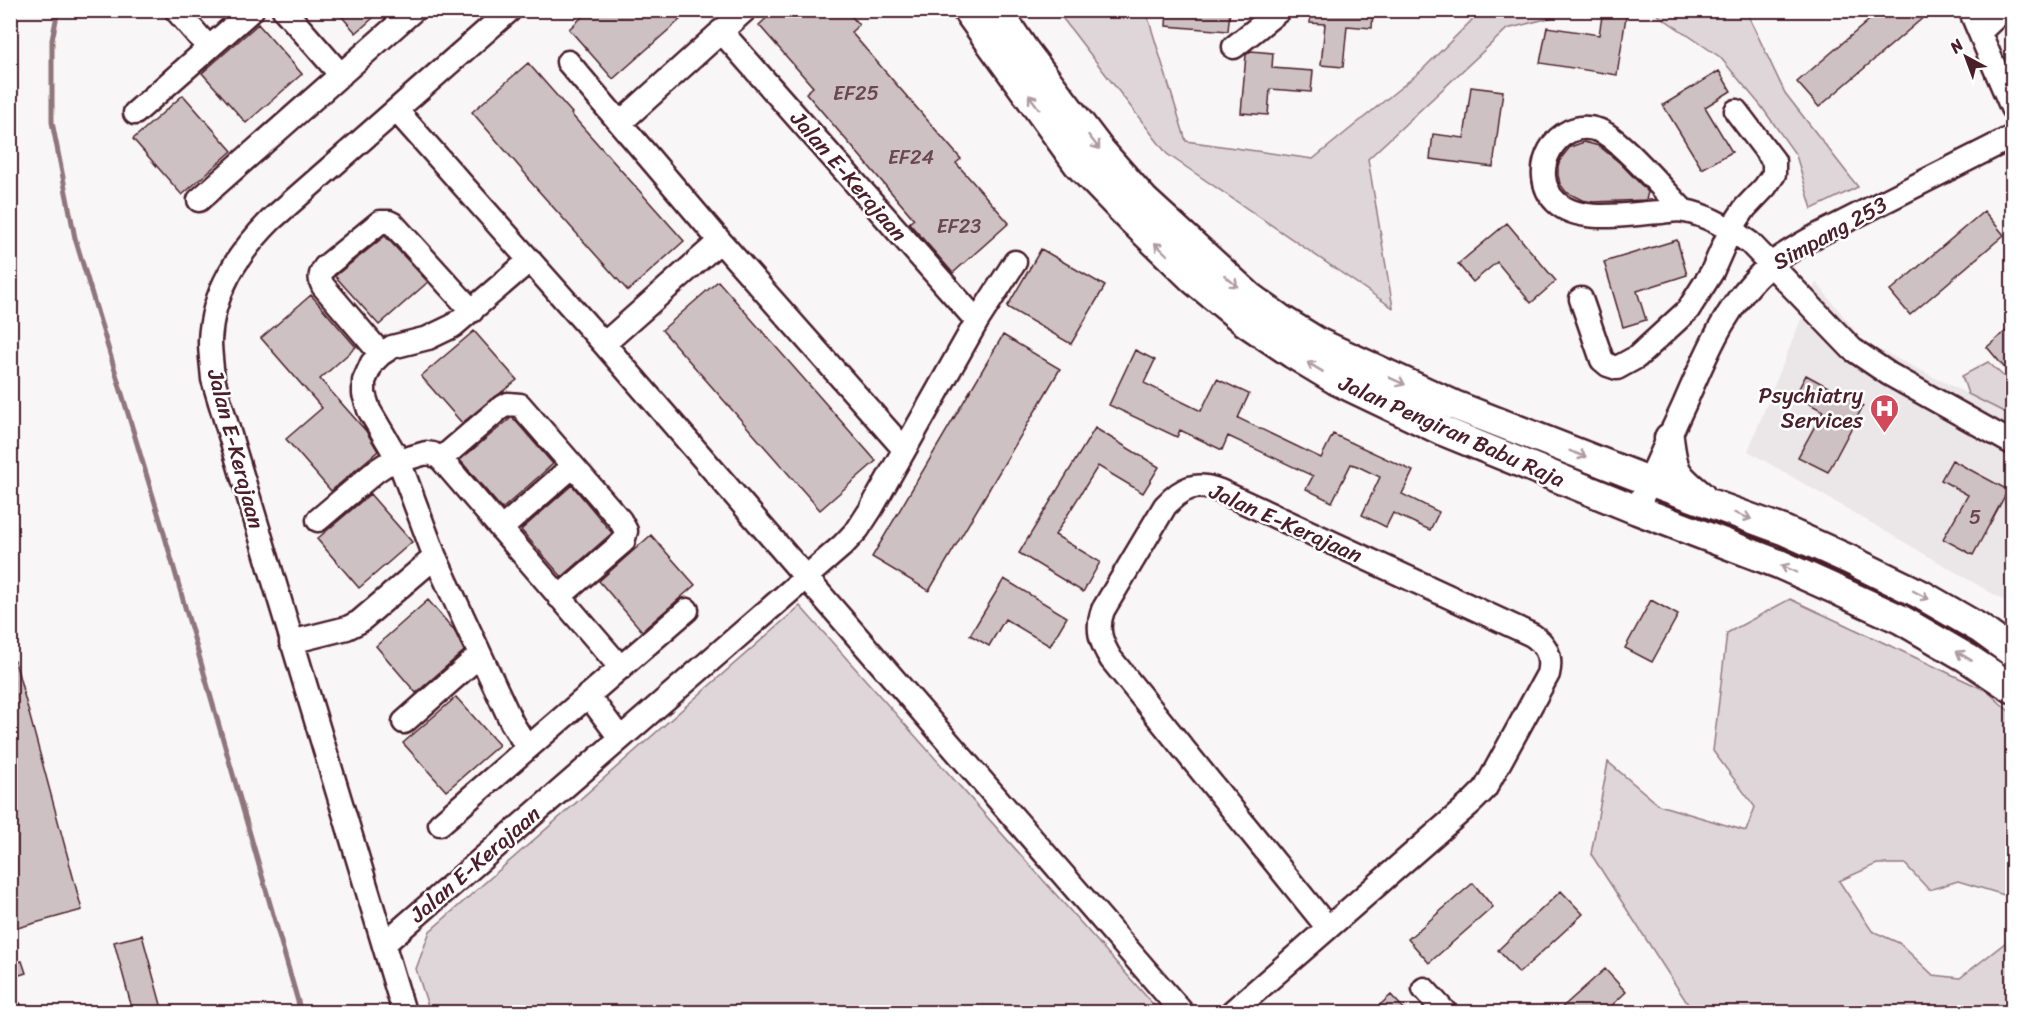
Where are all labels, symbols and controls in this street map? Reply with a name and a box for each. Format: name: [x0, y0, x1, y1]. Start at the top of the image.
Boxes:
north arrow: [1936, 27, 1996, 87]
text: N: [1942, 31, 1971, 61]
house number: EF25: [833, 76, 879, 111]
one-way arrow: [1027, 94, 1040, 110]
street label: Jalan E-Kerajaan: [780, 101, 918, 251]
one-way arrow: [1088, 134, 1101, 150]
house number: EF24: [888, 140, 934, 175]
street label: Simpang 253: [1765, 185, 1895, 281]
house number: EF23: [937, 209, 981, 244]
one-way arrow: [1154, 241, 1169, 256]
one-way arrow: [1223, 274, 1238, 288]
one-way arrow: [1307, 361, 1324, 373]
street label: Jalan Pengiran Babu Raja: [1332, 363, 1571, 498]
street label: Jalan E-Kerajaan: [196, 364, 276, 533]
one-way arrow: [1388, 375, 1406, 387]
place label: Psychiatry Services: [1758, 376, 1864, 440]
hospital icon: Psychiatry Services: [1868, 392, 1900, 434]
one-way arrow: [1568, 449, 1587, 460]
street label: Jalan E-Kerajaan: [1202, 471, 1369, 574]
house number: 5: [1969, 500, 1981, 535]
one-way arrow: [1733, 511, 1752, 522]
one-way arrow: [1781, 563, 1799, 574]
one-way arrow: [1912, 589, 1929, 601]
one-way arrow: [1956, 649, 1973, 661]
street label: Jalan E-Kerajaan: [400, 795, 550, 933]

